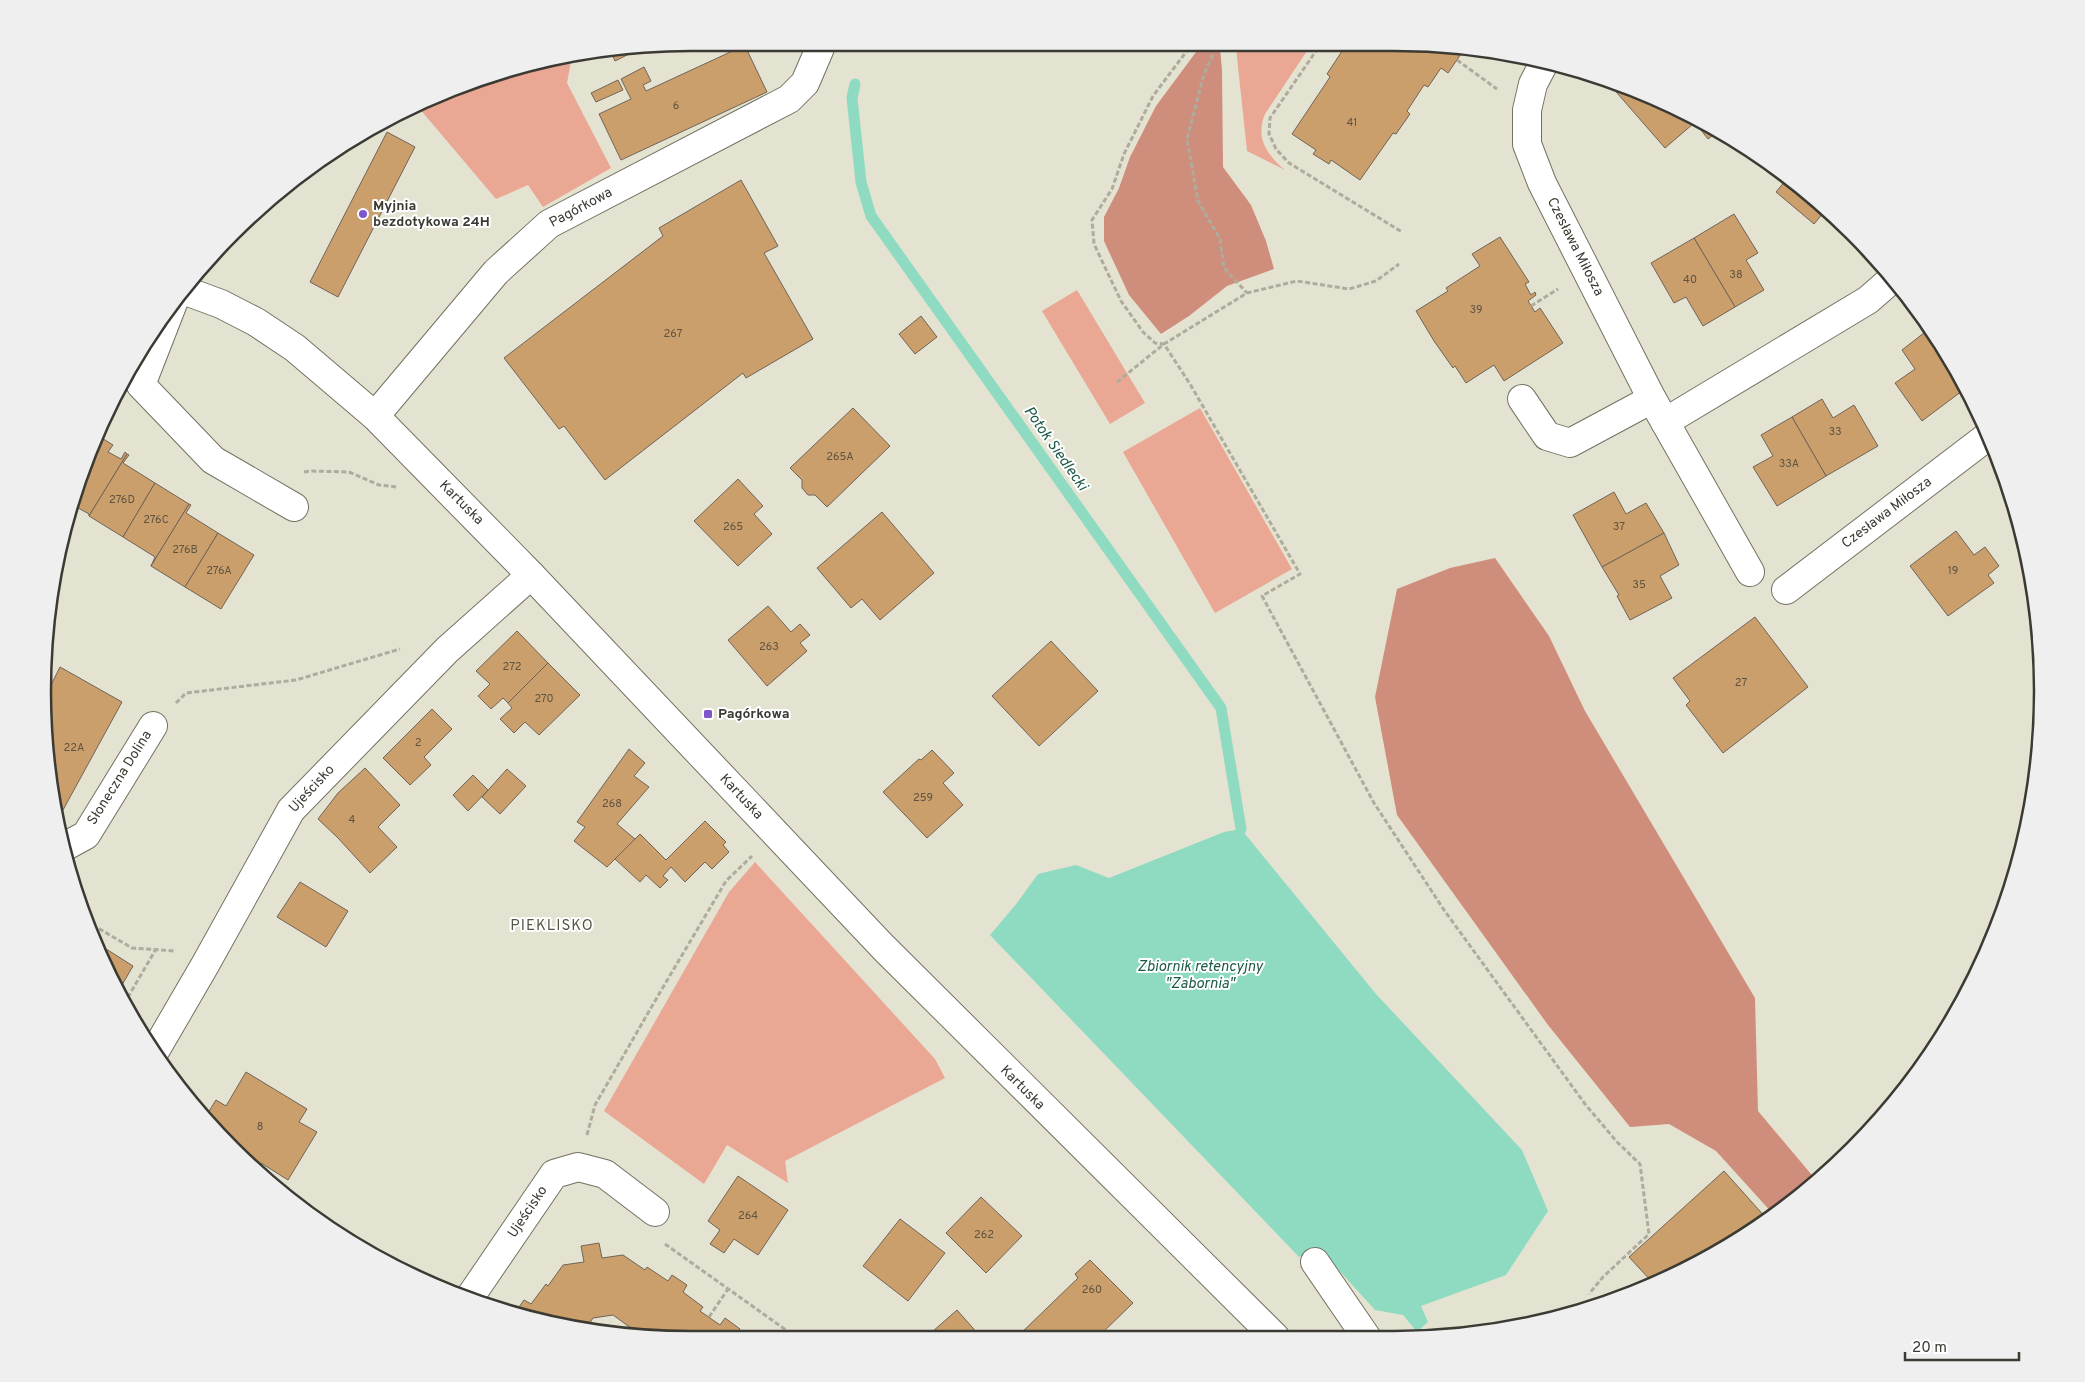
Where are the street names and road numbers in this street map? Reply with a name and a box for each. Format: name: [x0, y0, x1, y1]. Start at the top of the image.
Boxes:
street label: Pagórkowa: [547, 184, 615, 232]
street label: Czesława Miłosza: [1543, 195, 1607, 299]
street label: Czesława Miłosza: [1839, 474, 1935, 552]
street label: Kartuska: [435, 477, 487, 529]
street label: Słoneczna Dolina: [84, 728, 156, 828]
street label: Ujeścisko: [286, 761, 338, 816]
street label: Kartuska: [716, 771, 766, 823]
street label: Kartuska: [996, 1062, 1048, 1114]
street label: Ujeścisko: [504, 1183, 552, 1241]

